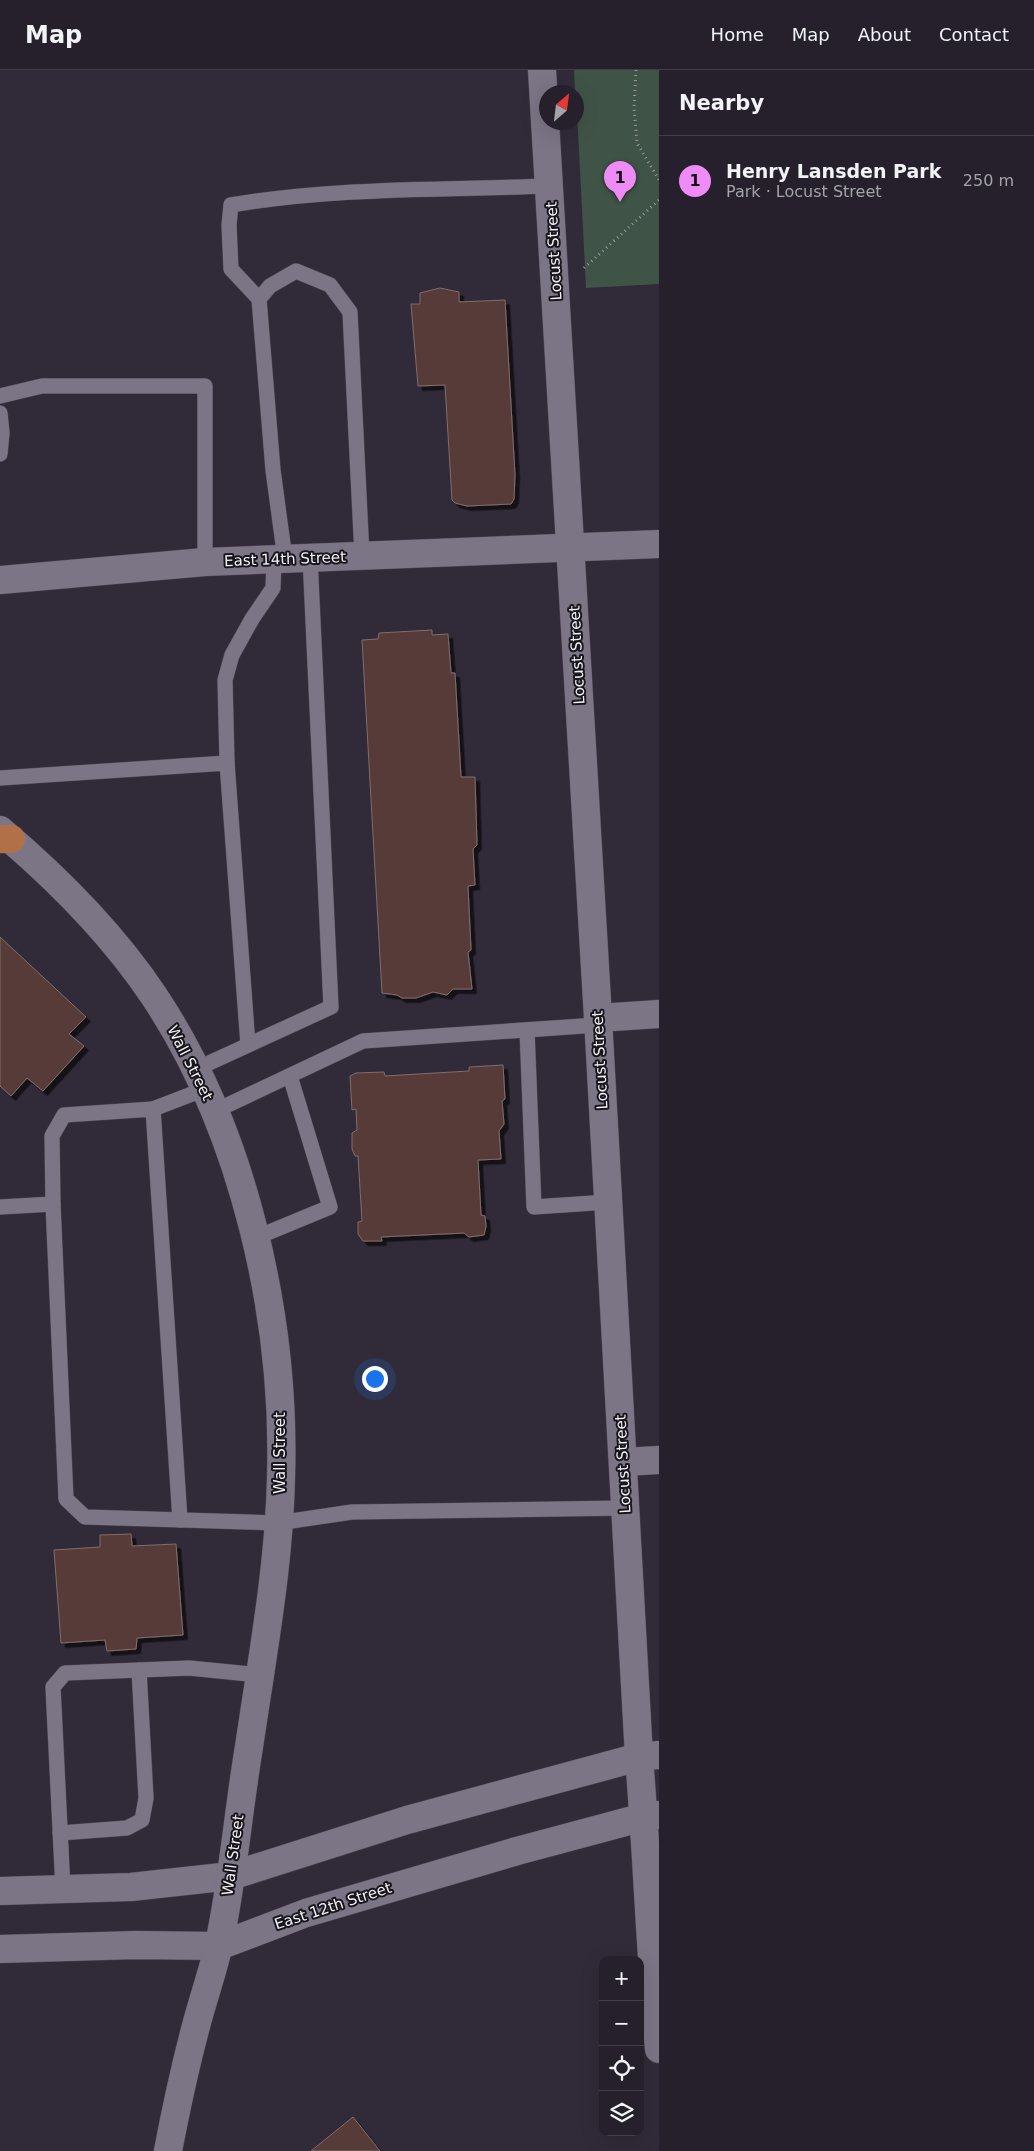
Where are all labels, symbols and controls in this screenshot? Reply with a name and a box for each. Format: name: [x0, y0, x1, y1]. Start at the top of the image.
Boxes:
text: Map: [25, 21, 82, 49]
text: Home: [711, 24, 764, 45]
text: Map: [792, 24, 830, 45]
text: About: [858, 24, 911, 45]
text: Contact: [939, 24, 1009, 45]
north arrow: [539, 85, 584, 130]
text: Nearby: [679, 91, 764, 115]
text: Henry Lansden Park: [726, 160, 941, 182]
pin: 1: [604, 161, 636, 202]
text: 1: [689, 171, 701, 190]
text: 250 m: [963, 171, 1014, 190]
text: Park · Locust Street: [726, 182, 882, 201]
street label: Locust Street: [542, 201, 566, 301]
street label: East 14th Street: [224, 548, 346, 570]
street label: Locust Street: [565, 605, 589, 705]
street label: Locust Street: [588, 1010, 612, 1110]
street label: Wall Street: [163, 1022, 217, 1104]
your location: [362, 1366, 388, 1392]
street label: Wall Street: [271, 1412, 289, 1494]
street label: Locust Street: [611, 1414, 635, 1514]
street label: Wall Street: [218, 1813, 248, 1897]
street label: East 12th Street: [272, 1879, 394, 1933]
map controls: [599, 1956, 644, 2136]
button: +: [599, 1956, 644, 2001]
button: −: [599, 2001, 644, 2046]
button: locate: [599, 2046, 644, 2091]
button: layers: [599, 2091, 644, 2136]

